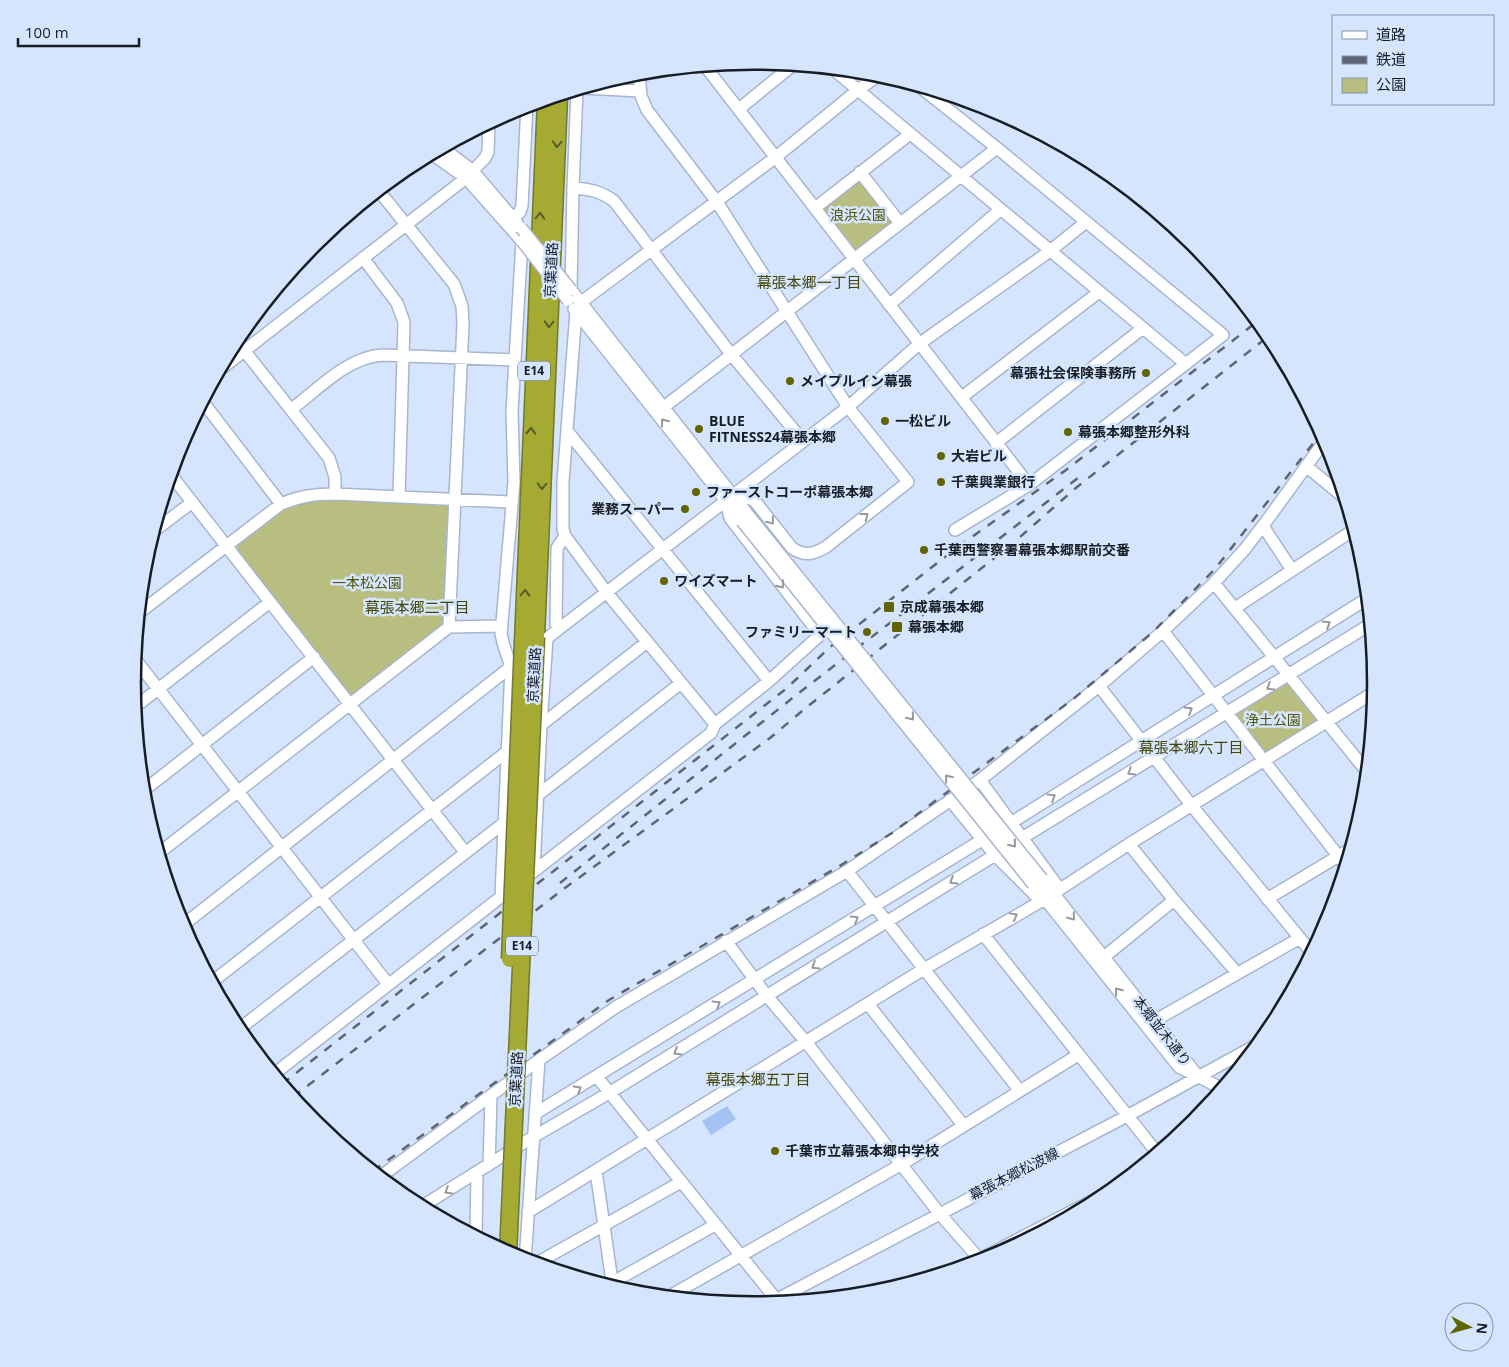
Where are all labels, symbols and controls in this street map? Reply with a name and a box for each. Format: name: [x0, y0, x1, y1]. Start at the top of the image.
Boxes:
scale bar: [18, 15, 139, 47]
legend: [1332, 15, 1494, 105]
text: 100 m: [25, 22, 69, 42]
text: 道路: [1376, 24, 1406, 44]
text: 鉄道: [1376, 49, 1406, 69]
text: 公園: [1376, 74, 1406, 94]
one-way arrow: [552, 141, 563, 149]
park label: 浪浜公園: [830, 205, 886, 224]
one-way arrow: [535, 212, 546, 220]
street label: 京葉道路: [540, 242, 561, 298]
district label: 幕張本郷一丁目: [756, 272, 862, 292]
one-way arrow: [543, 320, 554, 328]
road number: E14: [518, 362, 550, 381]
place label: 幕張社会保険事務所: [1010, 363, 1136, 382]
marker: 幕張社会保険事務所: [1140, 367, 1152, 379]
place label: メイプルイン幕張: [800, 371, 912, 390]
marker: メイプルイン幕張: [784, 375, 796, 387]
place label: BLUE FITNESS24幕張本郷: [709, 411, 836, 446]
place label: 一松ビル: [895, 411, 951, 430]
marker: 一松ビル: [879, 415, 891, 427]
one-way arrow: [660, 418, 669, 427]
place label: 幕張本郷整形外科: [1078, 422, 1190, 441]
marker: BLUE FITNESS24幕張本郷: [693, 423, 705, 435]
one-way arrow: [526, 426, 537, 434]
marker: 幕張本郷整形外科: [1062, 426, 1074, 438]
place label: 大岩ビル: [951, 446, 1007, 465]
marker: 大岩ビル: [935, 450, 947, 462]
place label: 千葉興業銀行: [951, 472, 1035, 491]
marker: 千葉興業銀行: [935, 476, 947, 488]
place label: ファーストコーポ幕張本郷: [706, 482, 873, 501]
one-way arrow: [537, 483, 548, 491]
marker: ファーストコーポ幕張本郷: [690, 486, 702, 498]
place label: 業務スーパー: [591, 499, 675, 518]
marker: 業務スーパー: [679, 503, 691, 515]
one-way arrow: [859, 513, 868, 522]
one-way arrow: [766, 515, 774, 524]
place label: 千葉西警察署幕張本郷駅前交番: [934, 540, 1130, 559]
marker: 千葉西警察署幕張本郷駅前交番: [918, 544, 930, 556]
place label: ワイズマート: [674, 571, 758, 590]
park label: 一本松公園: [332, 573, 402, 592]
marker: ワイズマート: [658, 575, 670, 587]
one-way arrow: [775, 579, 783, 588]
one-way arrow: [520, 589, 530, 596]
district label: 幕張本郷二丁目: [364, 597, 470, 617]
place label: 京成幕張本郷: [900, 597, 984, 616]
marker: 京成幕張本郷: [882, 600, 896, 614]
place label: 幕張本郷: [908, 617, 964, 636]
marker: 幕張本郷: [890, 620, 904, 634]
one-way arrow: [1322, 620, 1331, 630]
place label: ファミリーマート: [745, 622, 857, 641]
marker: ファミリーマート: [861, 626, 873, 638]
street label: 京葉道路: [523, 647, 544, 703]
one-way arrow: [1266, 680, 1275, 690]
one-way arrow: [1184, 707, 1193, 716]
park label: 浄土公園: [1245, 710, 1301, 729]
one-way arrow: [906, 711, 914, 720]
district label: 幕張本郷六丁目: [1138, 737, 1244, 757]
one-way arrow: [1128, 765, 1137, 775]
one-way arrow: [945, 775, 953, 784]
one-way arrow: [1046, 794, 1056, 803]
one-way arrow: [1008, 838, 1017, 847]
one-way arrow: [950, 874, 959, 884]
one-way arrow: [1066, 911, 1074, 920]
one-way arrow: [1009, 913, 1018, 923]
one-way arrow: [850, 915, 859, 925]
road number: E14: [506, 936, 538, 956]
one-way arrow: [812, 960, 821, 970]
one-way arrow: [1116, 988, 1124, 997]
street label: 本郷並木通り: [1129, 992, 1196, 1070]
one-way arrow: [711, 1000, 720, 1010]
one-way arrow: [673, 1045, 682, 1055]
street label: 京葉道路: [505, 1051, 526, 1107]
district label: 幕張本郷五丁目: [705, 1069, 811, 1089]
one-way arrow: [573, 1085, 582, 1095]
place label: 千葉市立幕張本郷中学校: [785, 1141, 939, 1160]
street label: 幕張本郷松波線: [966, 1143, 1062, 1204]
marker: 千葉市立幕張本郷中学校: [769, 1145, 781, 1157]
one-way arrow: [445, 1184, 454, 1194]
north arrow: [1444, 1302, 1494, 1352]
text: N: [1472, 1322, 1492, 1335]

